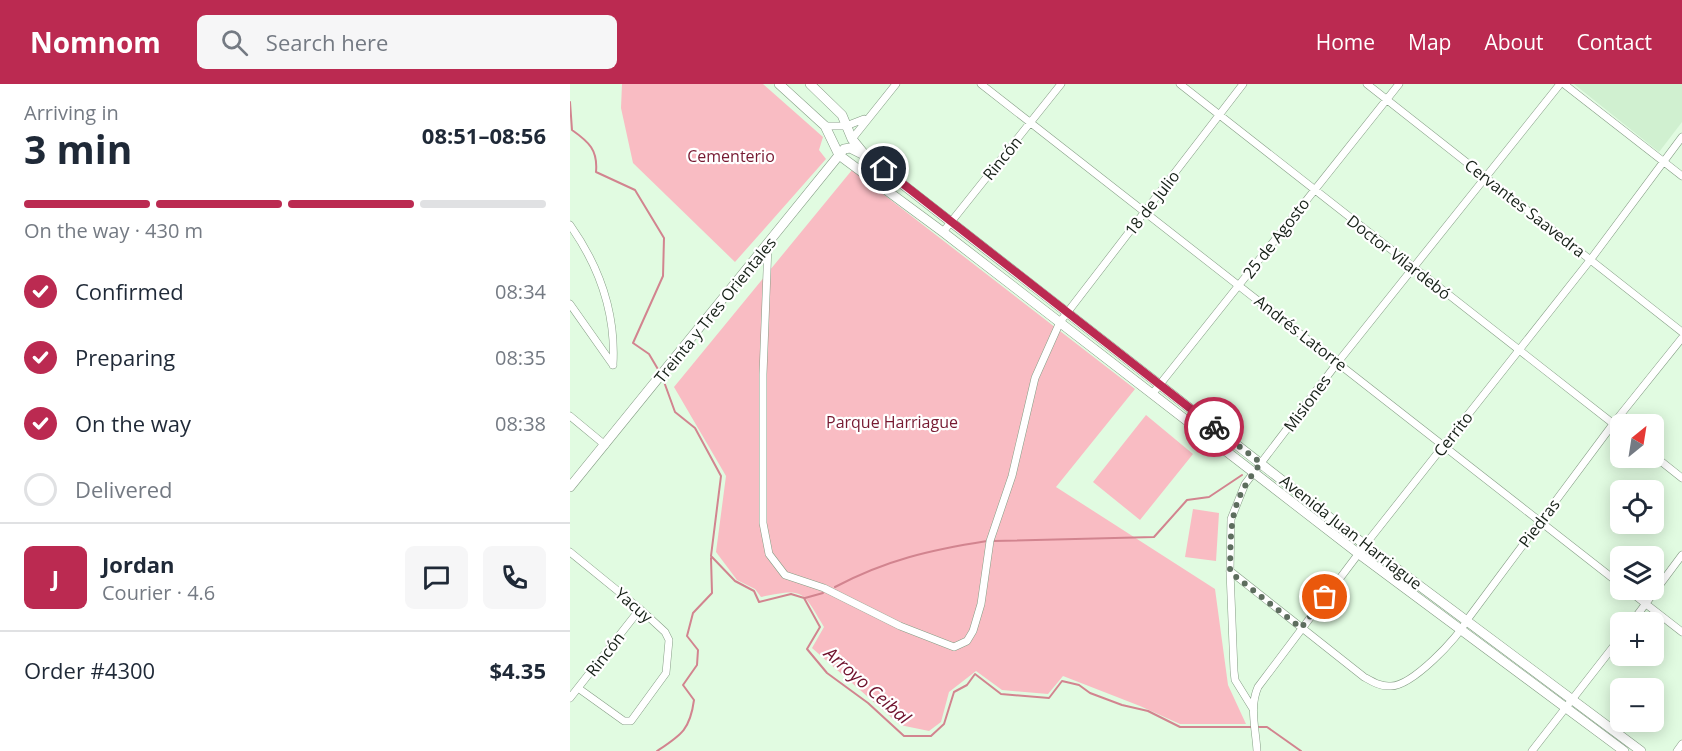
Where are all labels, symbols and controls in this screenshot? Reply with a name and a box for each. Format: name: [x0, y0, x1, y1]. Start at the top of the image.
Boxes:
search box: [197, 15, 617, 69]
text: Nomnom: [30, 23, 161, 61]
icon: search: [218, 26, 251, 59]
text: Search here: [266, 27, 388, 57]
text: Home: [1316, 28, 1375, 56]
text: Map: [1408, 28, 1451, 56]
text: About: [1484, 28, 1544, 56]
text: Contact: [1577, 28, 1652, 56]
text: Arriving in: [24, 99, 119, 126]
text: 08:51–08:56: [422, 120, 546, 150]
text: 3 min: [24, 122, 132, 175]
street label: Rincón: [977, 131, 1027, 185]
pin: [858, 143, 909, 194]
park label: Cementerio: [687, 145, 775, 167]
icon: home: [867, 152, 900, 185]
street label: Cervantes Saavedra: [1460, 154, 1590, 262]
street label: 18 de Julio: [1120, 166, 1184, 240]
street label: 25 de Agosto: [1238, 193, 1314, 283]
street label: Doctor Vilardebó: [1343, 209, 1455, 305]
text: On the way · 430 m: [24, 217, 203, 244]
street label: Treinta y Tres Orientales: [649, 232, 781, 388]
icon: check: [24, 275, 57, 308]
text: Confirmed: [75, 276, 184, 306]
text: 08:34: [495, 278, 546, 305]
street label: Andrés Latorre: [1250, 290, 1352, 376]
icon: check: [24, 341, 57, 374]
text: Preparing: [75, 342, 175, 372]
text: 08:35: [495, 344, 546, 371]
street label: Misiones: [1278, 370, 1336, 436]
courier: [1184, 397, 1244, 457]
icon: check: [24, 407, 57, 440]
street label: Cerrito: [1428, 407, 1478, 461]
text: On the way: [75, 408, 191, 438]
text: 08:38: [495, 410, 546, 437]
park label: Parque Harriague: [826, 411, 958, 433]
icon: bike: [1198, 411, 1231, 444]
north arrow: [1610, 414, 1664, 468]
map controls: [1610, 414, 1664, 732]
street label: Avenida Juan Harriague: [1275, 469, 1427, 595]
text: Delivered: [75, 474, 173, 504]
button: locate: [1610, 480, 1664, 534]
street label: Piedras: [1514, 494, 1564, 552]
button: chat: [405, 546, 468, 609]
button: phone: [483, 546, 546, 609]
button: layers: [1610, 546, 1664, 600]
text: Jordan: [102, 549, 175, 579]
text: J: [52, 562, 59, 592]
pin: [1299, 571, 1350, 622]
text: Courier · 4.6: [102, 579, 215, 606]
icon: bag: [1308, 580, 1341, 613]
street label: Yacuy: [610, 582, 658, 628]
button: +: [1610, 612, 1664, 666]
street label: Rincón: [581, 627, 629, 681]
water label: Arroyo Ceibal: [818, 640, 916, 729]
text: Order #4300: [24, 655, 155, 685]
text: $4.35: [489, 655, 546, 685]
button: −: [1610, 678, 1664, 732]

